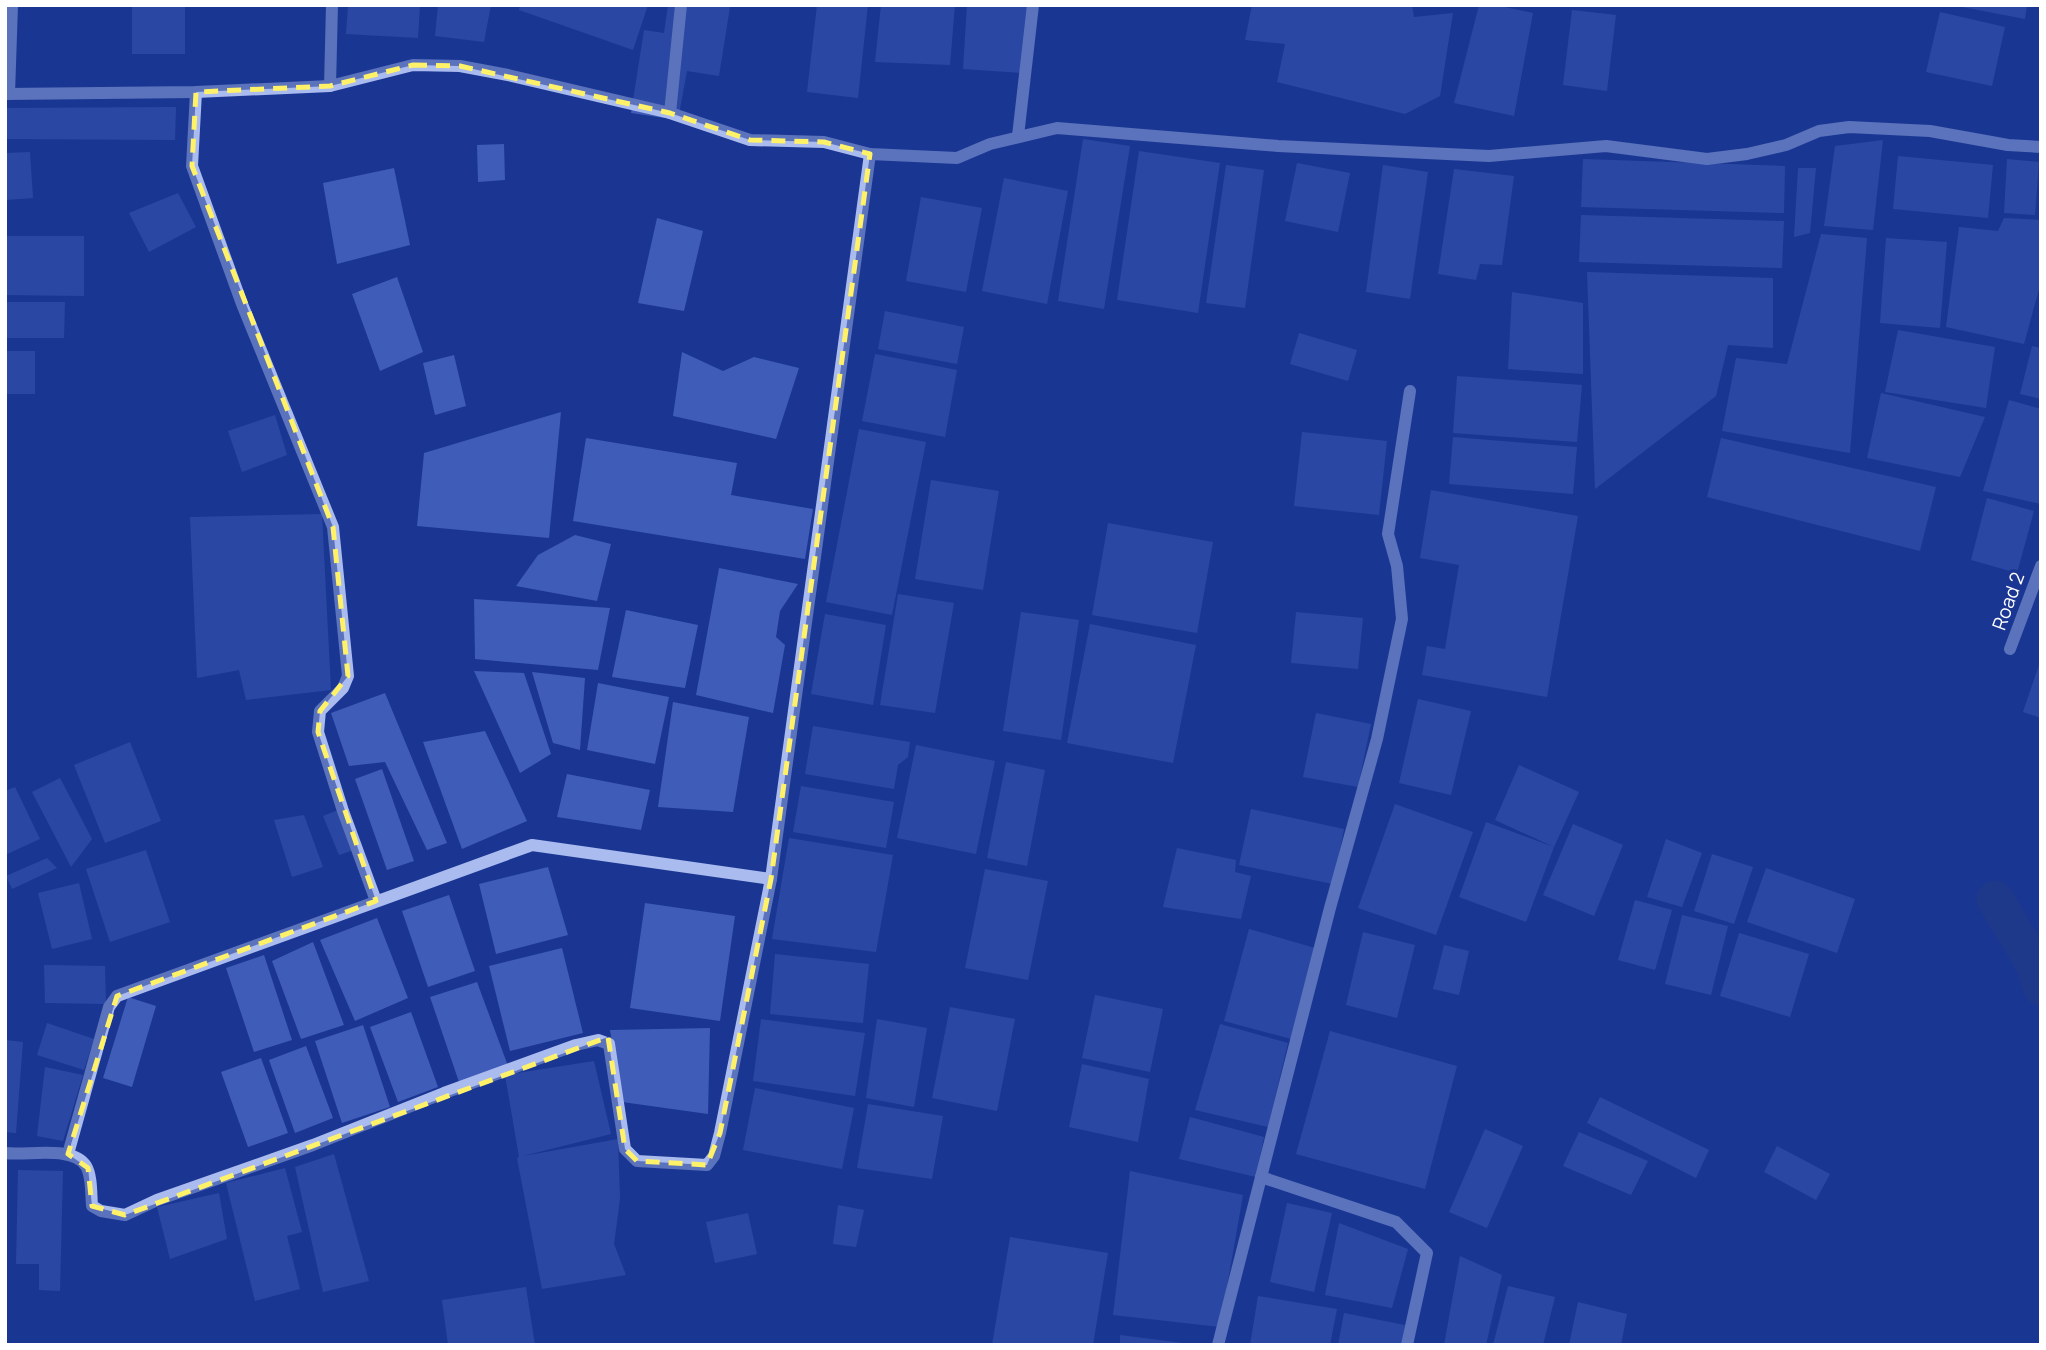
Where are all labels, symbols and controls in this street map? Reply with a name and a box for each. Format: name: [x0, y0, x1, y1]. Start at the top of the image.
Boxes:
street label: Road 2: [1986, 569, 2030, 633]

